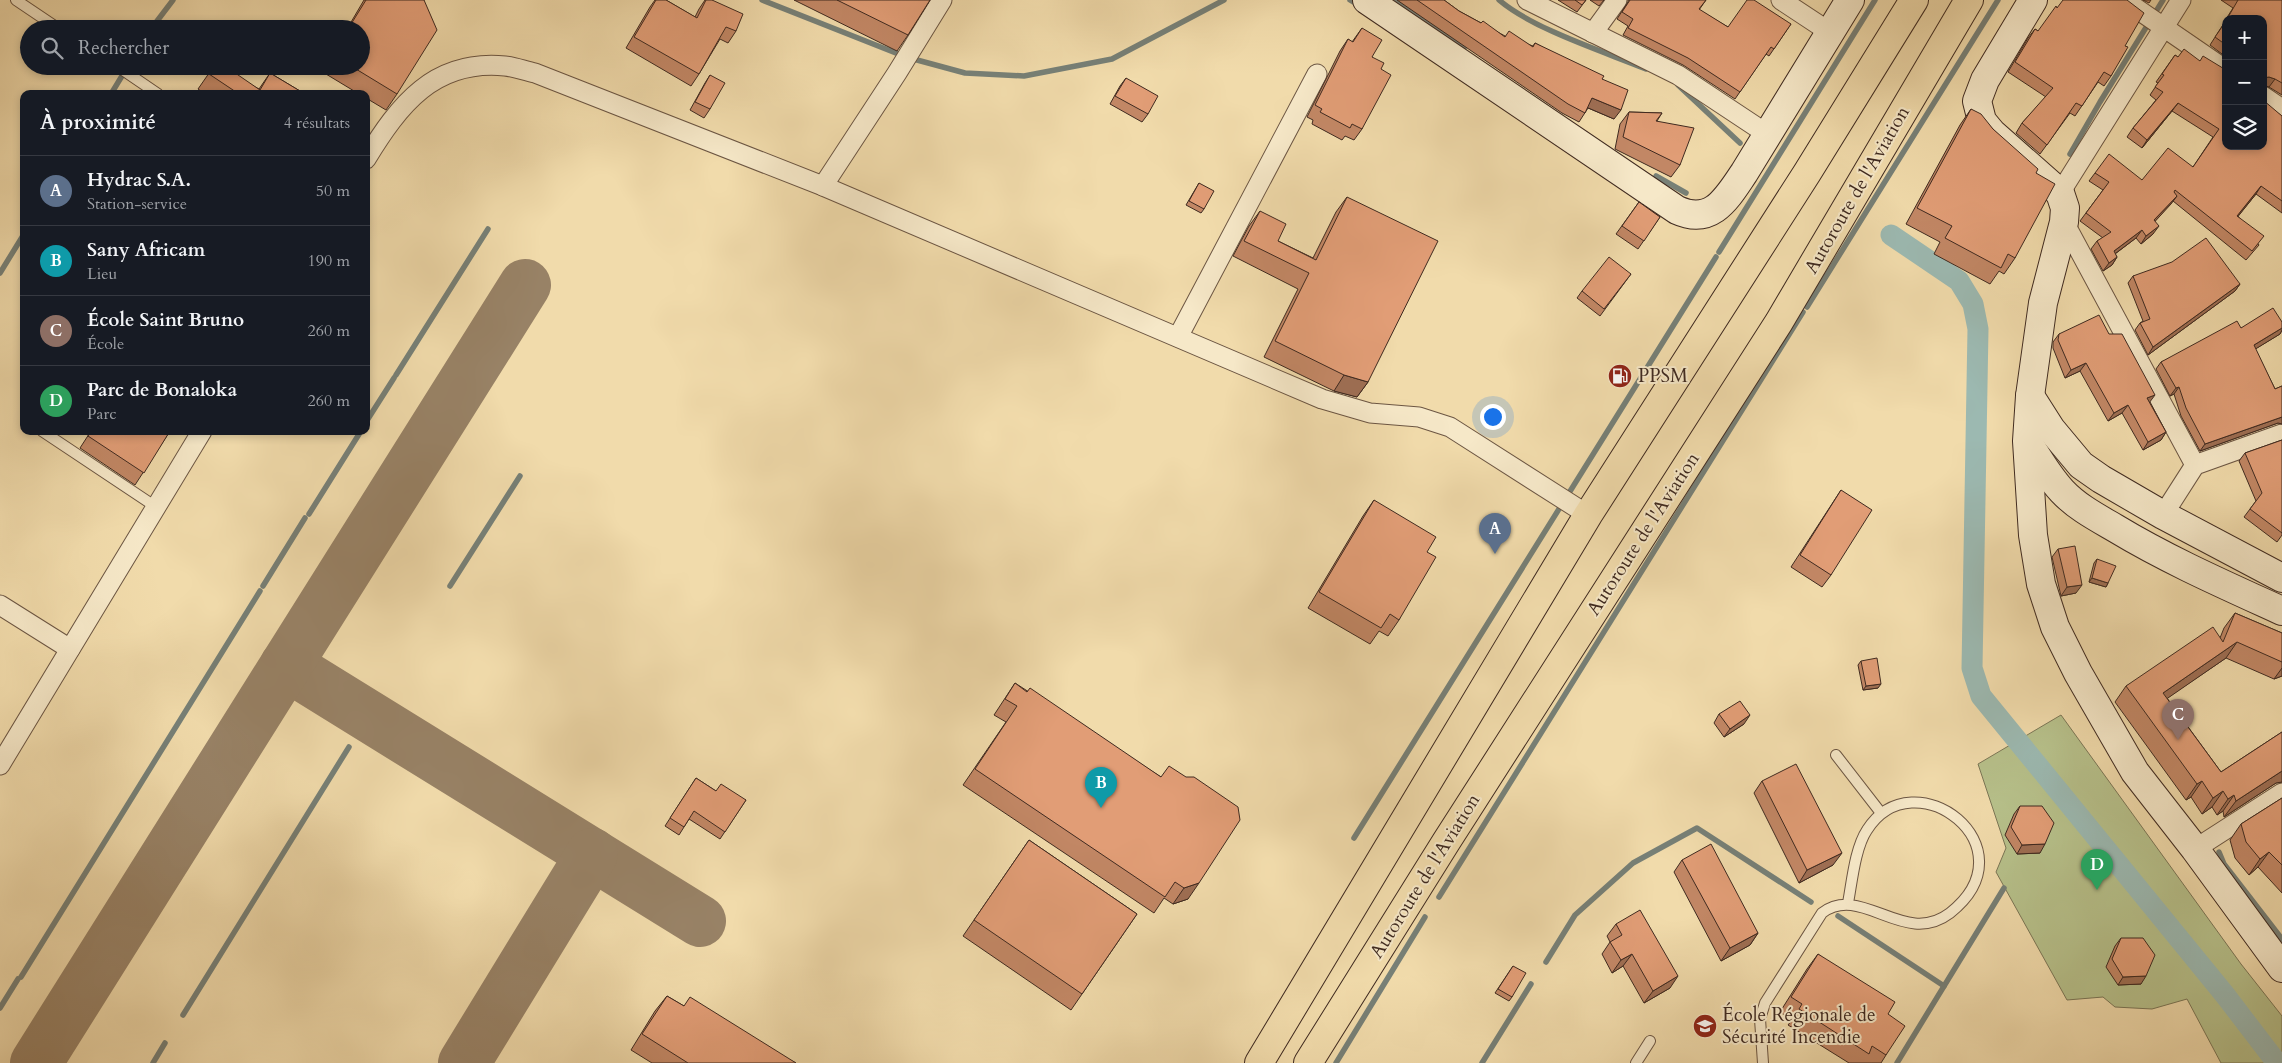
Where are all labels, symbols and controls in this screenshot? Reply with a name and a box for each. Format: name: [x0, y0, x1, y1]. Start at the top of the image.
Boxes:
map controls: [2222, 15, 2267, 150]
button: +: [2222, 15, 2267, 60]
search box: [20, 20, 370, 75]
icon: search: [38, 34, 66, 62]
text: Rechercher: [78, 35, 169, 61]
button: −: [2222, 60, 2267, 105]
street label: Autoroute de l'Aviation: [1798, 101, 1916, 279]
button: layers: [2222, 105, 2267, 150]
text: À proximité: [40, 108, 156, 137]
text: 4 résultats: [284, 112, 350, 134]
text: Hydrac S.A.: [87, 167, 191, 193]
text: A: [50, 180, 62, 202]
text: 50 m: [316, 180, 350, 202]
text: Station-service: [87, 193, 187, 215]
text: Sany Africam: [87, 237, 205, 263]
text: B: [50, 250, 62, 272]
text: 190 m: [308, 250, 350, 272]
text: Lieu: [87, 263, 117, 285]
text: École Saint Bruno: [87, 307, 244, 333]
text: C: [50, 320, 62, 342]
text: 260 m: [308, 320, 350, 342]
text: École: [87, 333, 124, 355]
fuel station icon: PPSM: [1607, 363, 1633, 389]
place label: PPSM: [1638, 363, 1688, 389]
text: Parc de Bonaloka: [87, 377, 237, 403]
text: D: [49, 390, 63, 412]
text: 260 m: [308, 390, 350, 412]
text: Parc: [87, 403, 117, 425]
your location: [1480, 404, 1506, 430]
street label: Autoroute de l'Aviation: [1580, 447, 1706, 621]
pin: A: [1479, 513, 1511, 554]
pin: C: [2162, 699, 2194, 740]
pin: B: [1085, 767, 1117, 808]
street label: Autoroute de l'Aviation: [1364, 789, 1486, 963]
pin: D: [2081, 849, 2113, 890]
place label: École Régionale de Sécurité Incendie: [1722, 1002, 1876, 1050]
school or university icon: École Régionale de Sécurité Incendie: [1692, 1013, 1718, 1039]

